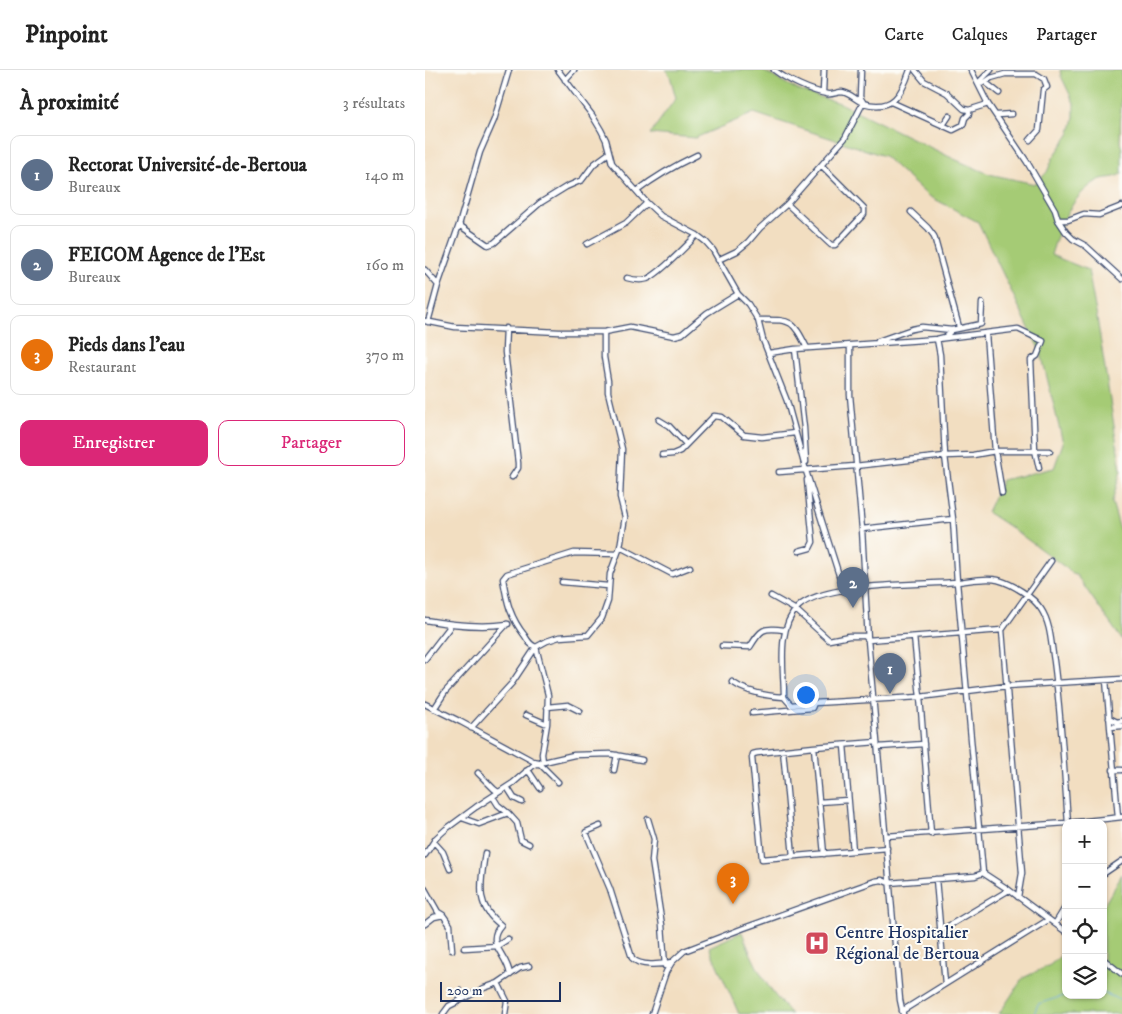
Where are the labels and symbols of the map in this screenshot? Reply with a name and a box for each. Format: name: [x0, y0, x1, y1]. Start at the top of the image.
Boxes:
pin: 2: [837, 567, 869, 608]
pin: 1: [874, 653, 906, 694]
your location: [793, 682, 819, 708]
pin: 3: [717, 863, 749, 904]
place label: Centre Hospitalier Régional de Bertoua: [835, 922, 980, 965]
hospital icon: Centre Hospitalier Régional de Bertoua: [804, 930, 830, 956]
scale bar: [440, 979, 561, 1002]

